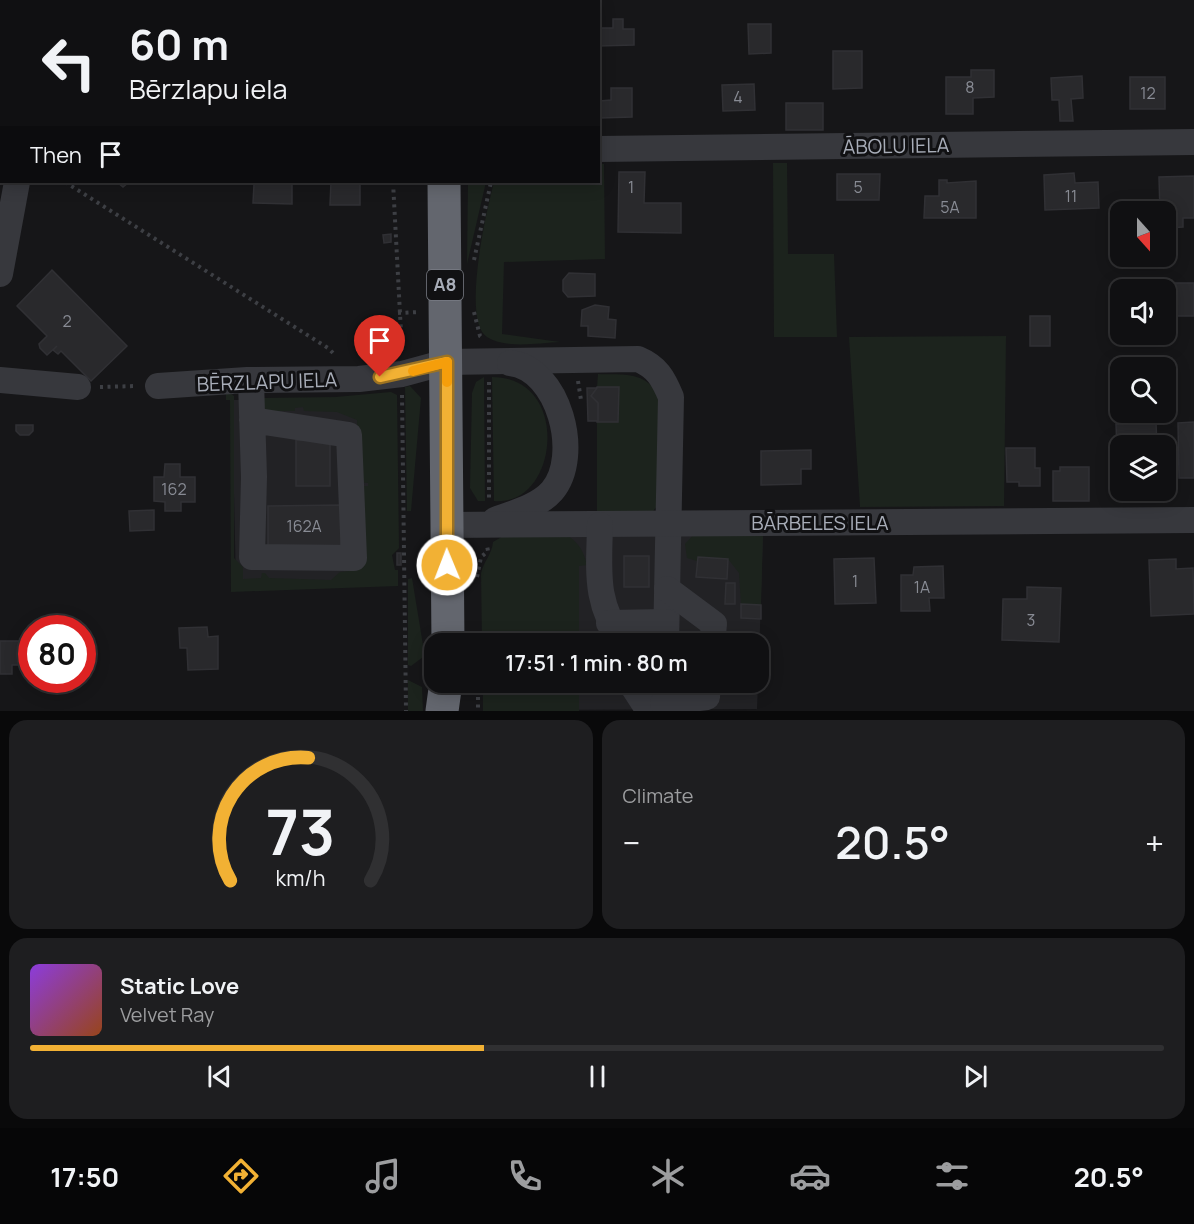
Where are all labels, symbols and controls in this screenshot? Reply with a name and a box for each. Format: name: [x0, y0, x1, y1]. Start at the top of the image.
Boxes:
text: 60 m: [129, 15, 229, 73]
icon: left: [30, 24, 108, 102]
text: Bērzlapu iela: [129, 70, 287, 107]
house number: 8: [965, 76, 975, 98]
house number: 12: [1140, 82, 1156, 104]
house number: 4: [733, 86, 743, 108]
street label: ĀBOLU IELA: [842, 131, 950, 160]
icon: arrive: [94, 138, 127, 171]
text: Then: [30, 140, 82, 170]
house number: 1: [628, 176, 634, 198]
house number: 5: [853, 176, 863, 198]
house number: 11: [1065, 185, 1077, 207]
house number: 5A: [940, 196, 960, 218]
north arrow: [1110, 201, 1176, 267]
map controls: [1110, 201, 1176, 501]
road number: A8: [427, 270, 463, 300]
button: sound: [1110, 279, 1176, 345]
house number: 2: [62, 310, 72, 332]
pin: [354, 315, 405, 377]
icon: arrive: [363, 324, 396, 357]
button: search: [1110, 357, 1176, 423]
street label: BĒRZLAPU IELA: [196, 366, 338, 397]
button: layers: [1110, 435, 1176, 501]
house number: 162: [161, 478, 187, 500]
street label: BĀRBELES IELA: [751, 509, 889, 536]
house number: 162A: [286, 515, 322, 537]
position arrow: [415, 533, 479, 597]
house number: 1: [852, 570, 858, 592]
house number: 1A: [914, 576, 930, 598]
house number: 3: [1027, 609, 1035, 631]
speed limit sign: 80: [18, 615, 96, 693]
text: 17:51 · 1 min · 80 m: [505, 648, 688, 678]
text: Climate: [623, 782, 694, 809]
text: 73: [266, 788, 336, 874]
text: 20.5°: [835, 811, 950, 873]
text: −: [623, 820, 640, 865]
text: +: [1145, 820, 1164, 865]
text: km/h: [276, 864, 326, 893]
text: Static Love: [120, 971, 239, 1001]
text: Velvet Ray: [120, 1001, 214, 1028]
icon: previous: [203, 1060, 236, 1093]
icon: pause: [581, 1060, 614, 1093]
icon: next: [959, 1060, 992, 1093]
icon: directions: [220, 1155, 262, 1197]
icon: music: [362, 1155, 404, 1197]
icon: phone: [504, 1155, 546, 1197]
icon: climate: [647, 1155, 689, 1197]
icon: car: [789, 1155, 831, 1197]
icon: filters: [931, 1155, 973, 1197]
text: 17:50: [50, 1158, 119, 1195]
text: 20.5°: [1074, 1158, 1144, 1195]

